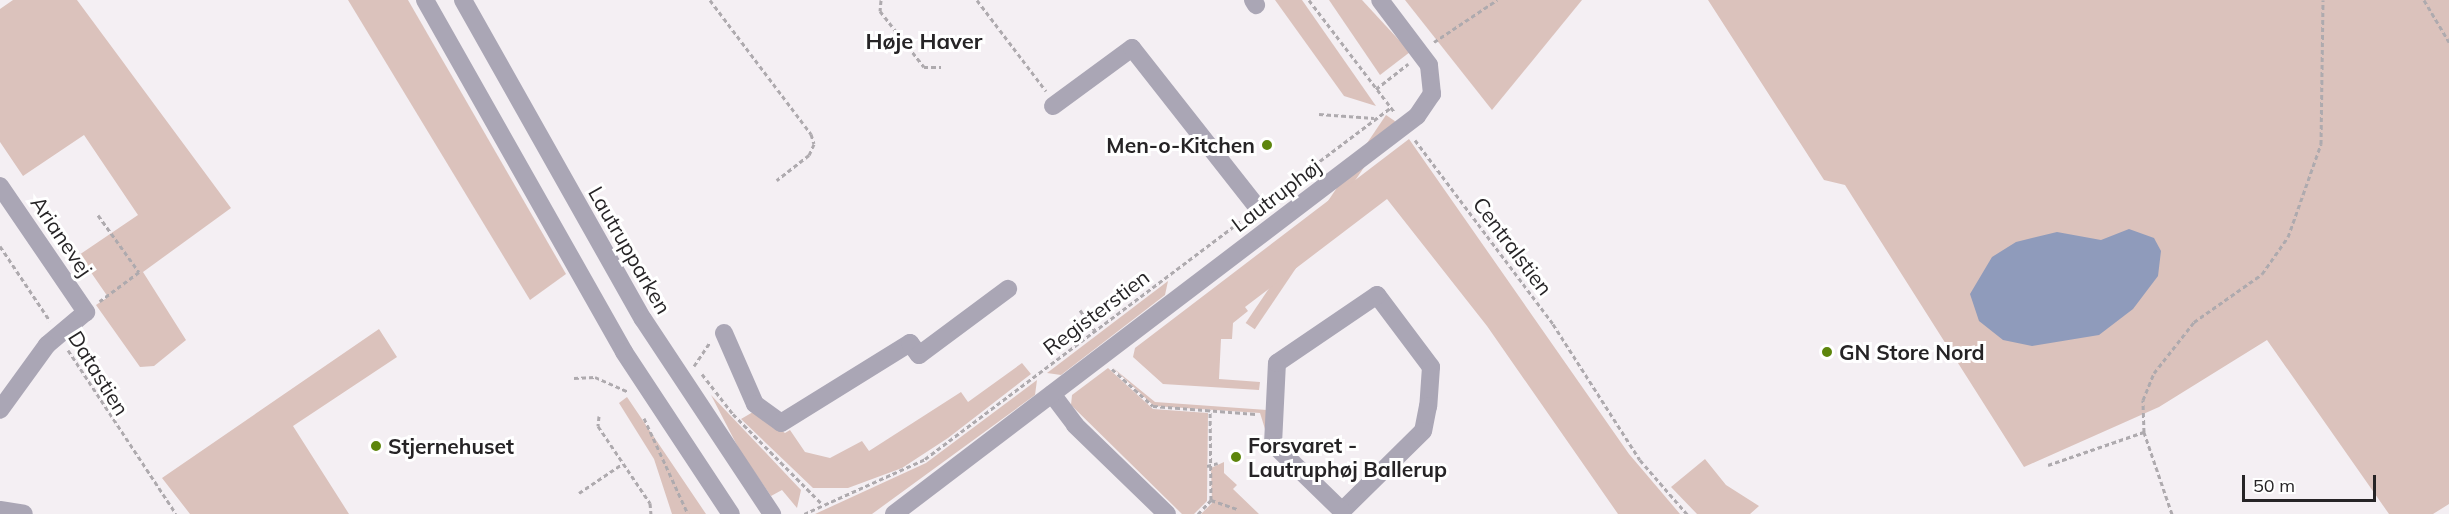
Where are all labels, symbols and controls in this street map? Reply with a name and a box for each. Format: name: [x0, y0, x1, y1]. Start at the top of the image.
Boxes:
district label: Høje Haver: [866, 29, 982, 55]
place label: Men-o-Kitchen: [1106, 132, 1255, 158]
marker: Men-o-Kitchen: [1260, 138, 1274, 152]
street label: Lautruphøj: [1226, 153, 1326, 237]
street label: Lautrupparken: [583, 182, 677, 318]
street label: Arianevej: [26, 191, 98, 281]
street label: Centralstien: [1468, 192, 1558, 300]
street label: Registerstien: [1038, 264, 1154, 360]
street label: Datastien: [63, 326, 135, 420]
place label: GN Store Nord: [1839, 339, 1985, 365]
marker: GN Store Nord: [1820, 345, 1834, 359]
place label: Forsvaret - Lautruphøj Ballerup: [1248, 432, 1447, 482]
place label: Stjernehuset: [388, 433, 514, 459]
marker: Stjernehuset: [369, 439, 383, 453]
marker: Forsvaret - Lautruphøj Ballerup: [1229, 450, 1243, 464]
scale bar: [2245, 463, 2378, 501]
text: 50 m: [2253, 474, 2295, 497]

